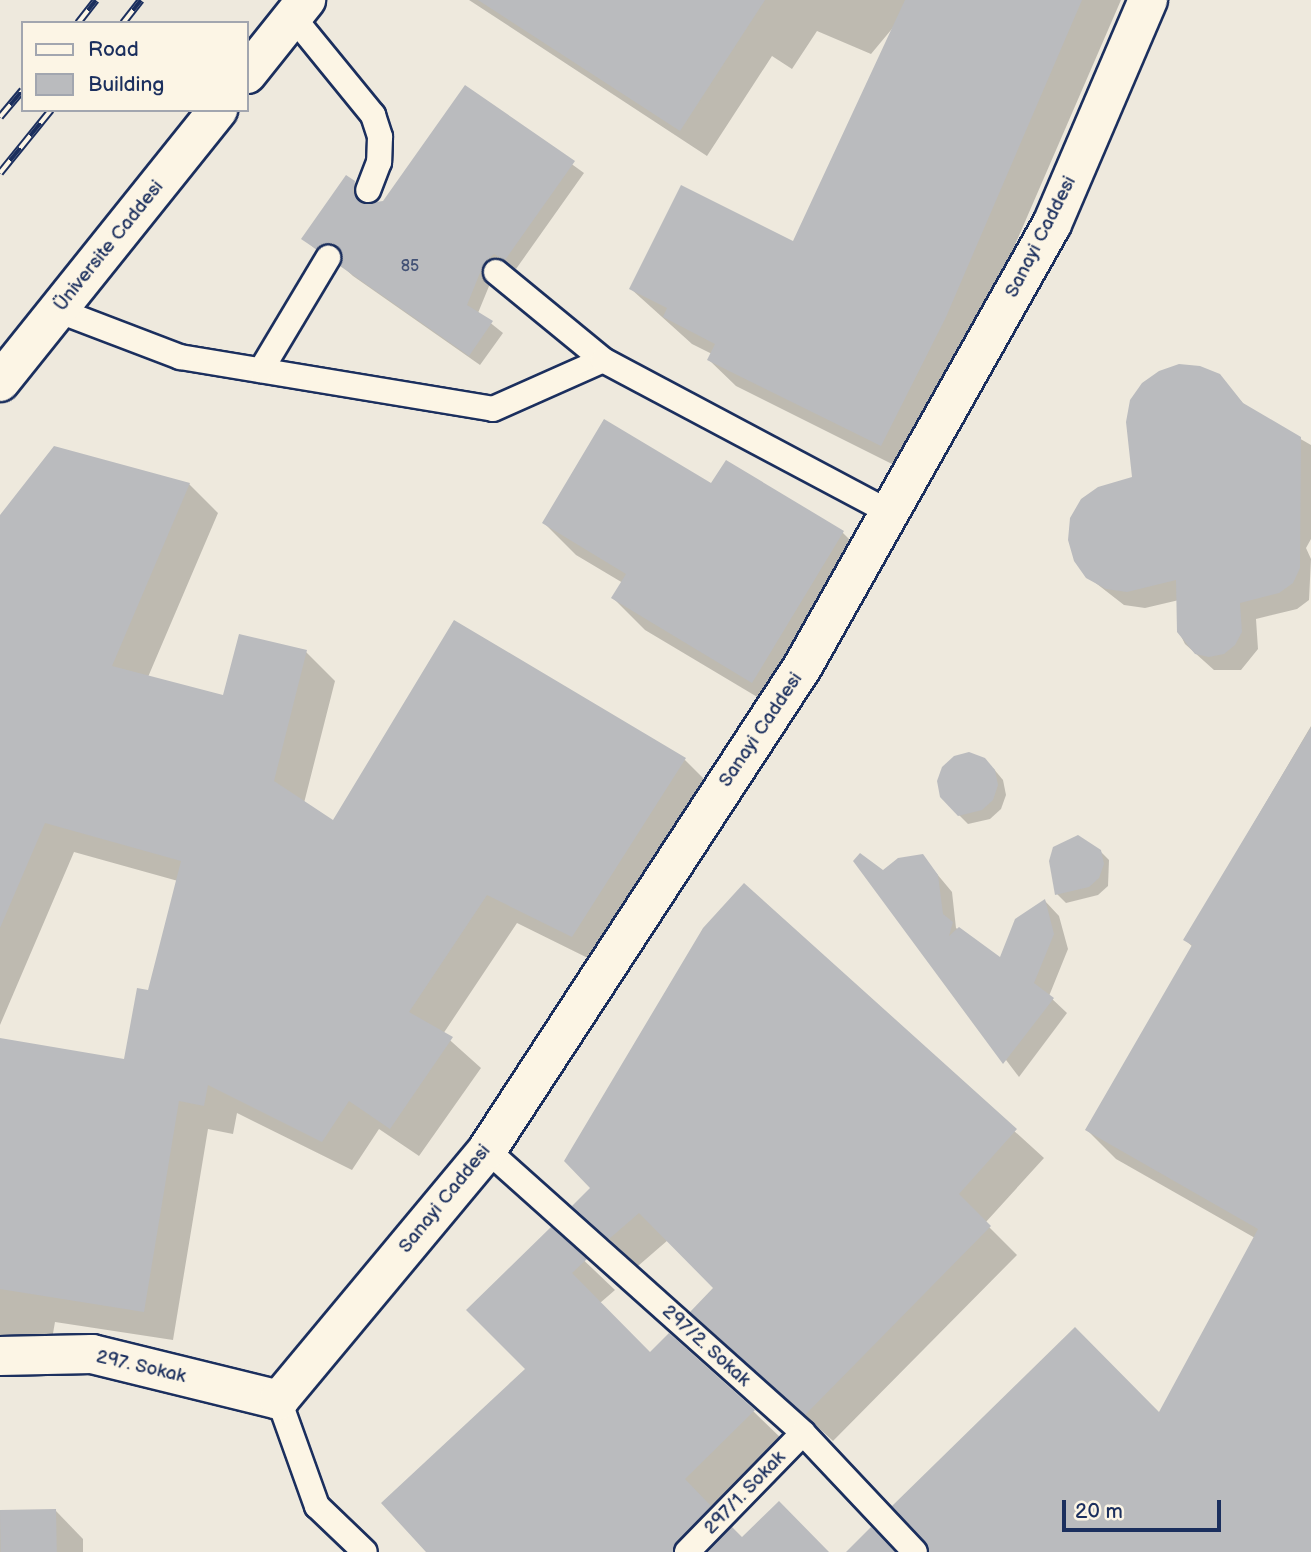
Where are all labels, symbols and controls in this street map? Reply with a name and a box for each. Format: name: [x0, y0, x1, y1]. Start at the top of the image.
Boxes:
legend: [21, 21, 248, 112]
text: Road: [88, 37, 139, 62]
text: Building: [88, 72, 164, 97]
street label: Sanayi Caddesi: [1001, 173, 1081, 301]
street label: Üniversite Caddesi: [49, 176, 169, 316]
house number: 85: [401, 257, 419, 277]
street label: Sanayi Caddesi: [714, 668, 808, 792]
street label: Sanayi Caddesi: [394, 1140, 496, 1258]
street label: 297/2. Sokak: [657, 1300, 755, 1392]
street label: 297. Sokak: [94, 1346, 188, 1388]
street label: 297/1. Sokak: [699, 1446, 791, 1540]
scale bar: [1066, 1486, 1225, 1530]
text: 20 m: [1075, 1499, 1123, 1524]

